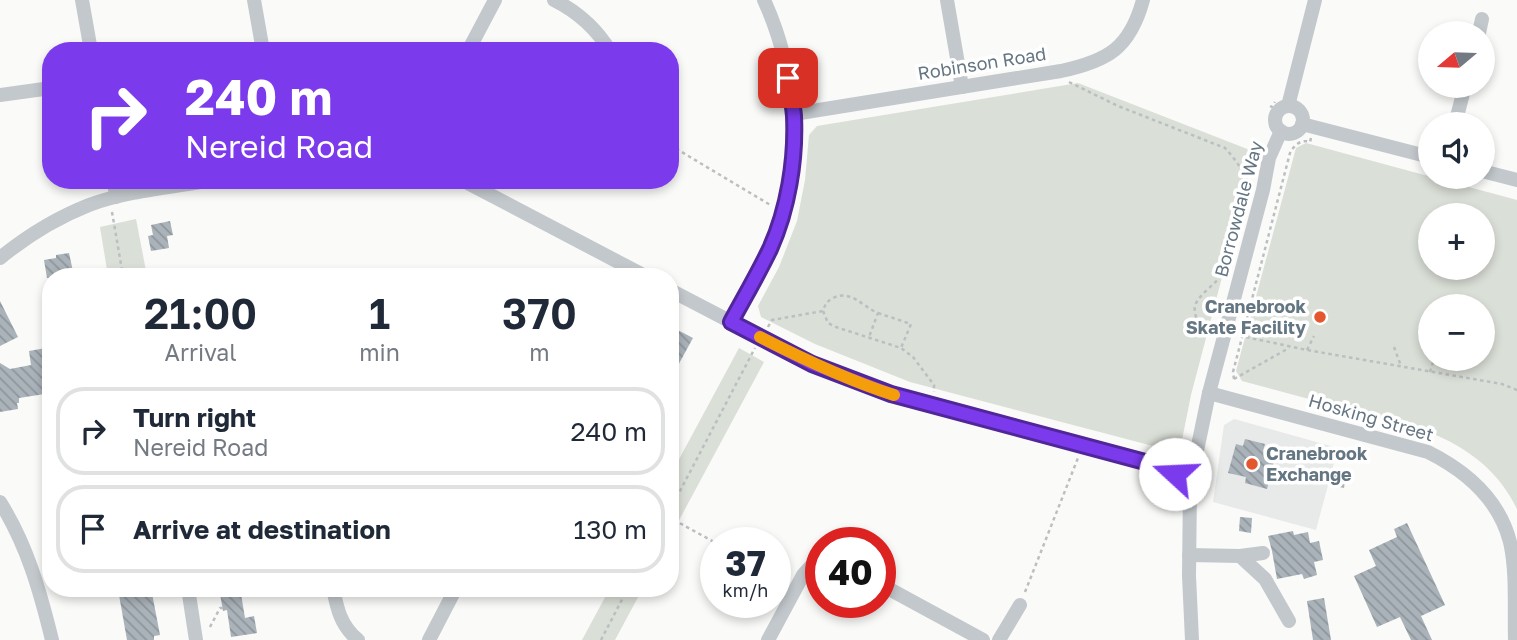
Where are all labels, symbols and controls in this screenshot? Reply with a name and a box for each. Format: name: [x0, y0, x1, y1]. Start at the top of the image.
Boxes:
north arrow: [1418, 21, 1494, 98]
map controls: [1418, 21, 1495, 371]
street label: Robinson Road: [916, 42, 1048, 84]
pin: [758, 48, 818, 108]
icon: arrive: [769, 59, 807, 97]
text: 240 m: [185, 67, 333, 126]
icon: right: [70, 70, 161, 161]
button: sound: [1418, 112, 1495, 189]
text: Nereid Road: [185, 127, 373, 165]
street label: Borrowdale Way: [1209, 138, 1267, 279]
button: +: [1418, 203, 1495, 280]
text: 21:00: [144, 288, 257, 338]
text: 1: [369, 288, 390, 338]
text: 370: [502, 288, 577, 338]
button: −: [1418, 294, 1495, 371]
place label: Cranebrook Skate Facility: [1186, 295, 1307, 338]
marker: Cranebrook Skate Facility: [1312, 309, 1328, 325]
text: Arrival: [165, 338, 237, 366]
text: min: [359, 338, 400, 366]
text: m: [529, 338, 550, 366]
street label: Hosking Street: [1306, 389, 1436, 445]
text: Turn right: [133, 402, 256, 433]
icon: right: [74, 412, 112, 450]
text: 240 m: [570, 416, 647, 447]
text: Nereid Road: [133, 433, 268, 461]
position arrow: [1138, 437, 1212, 511]
place label: Cranebrook Exchange: [1266, 442, 1368, 485]
marker: Cranebrook Exchange: [1244, 456, 1260, 472]
icon: arrive: [74, 510, 112, 548]
text: Arrive at destination: [133, 514, 391, 545]
text: 130 m: [574, 514, 647, 545]
speed limit sign: 40: [805, 527, 896, 618]
text: 37: [725, 542, 766, 584]
text: km/h: [723, 579, 768, 601]

